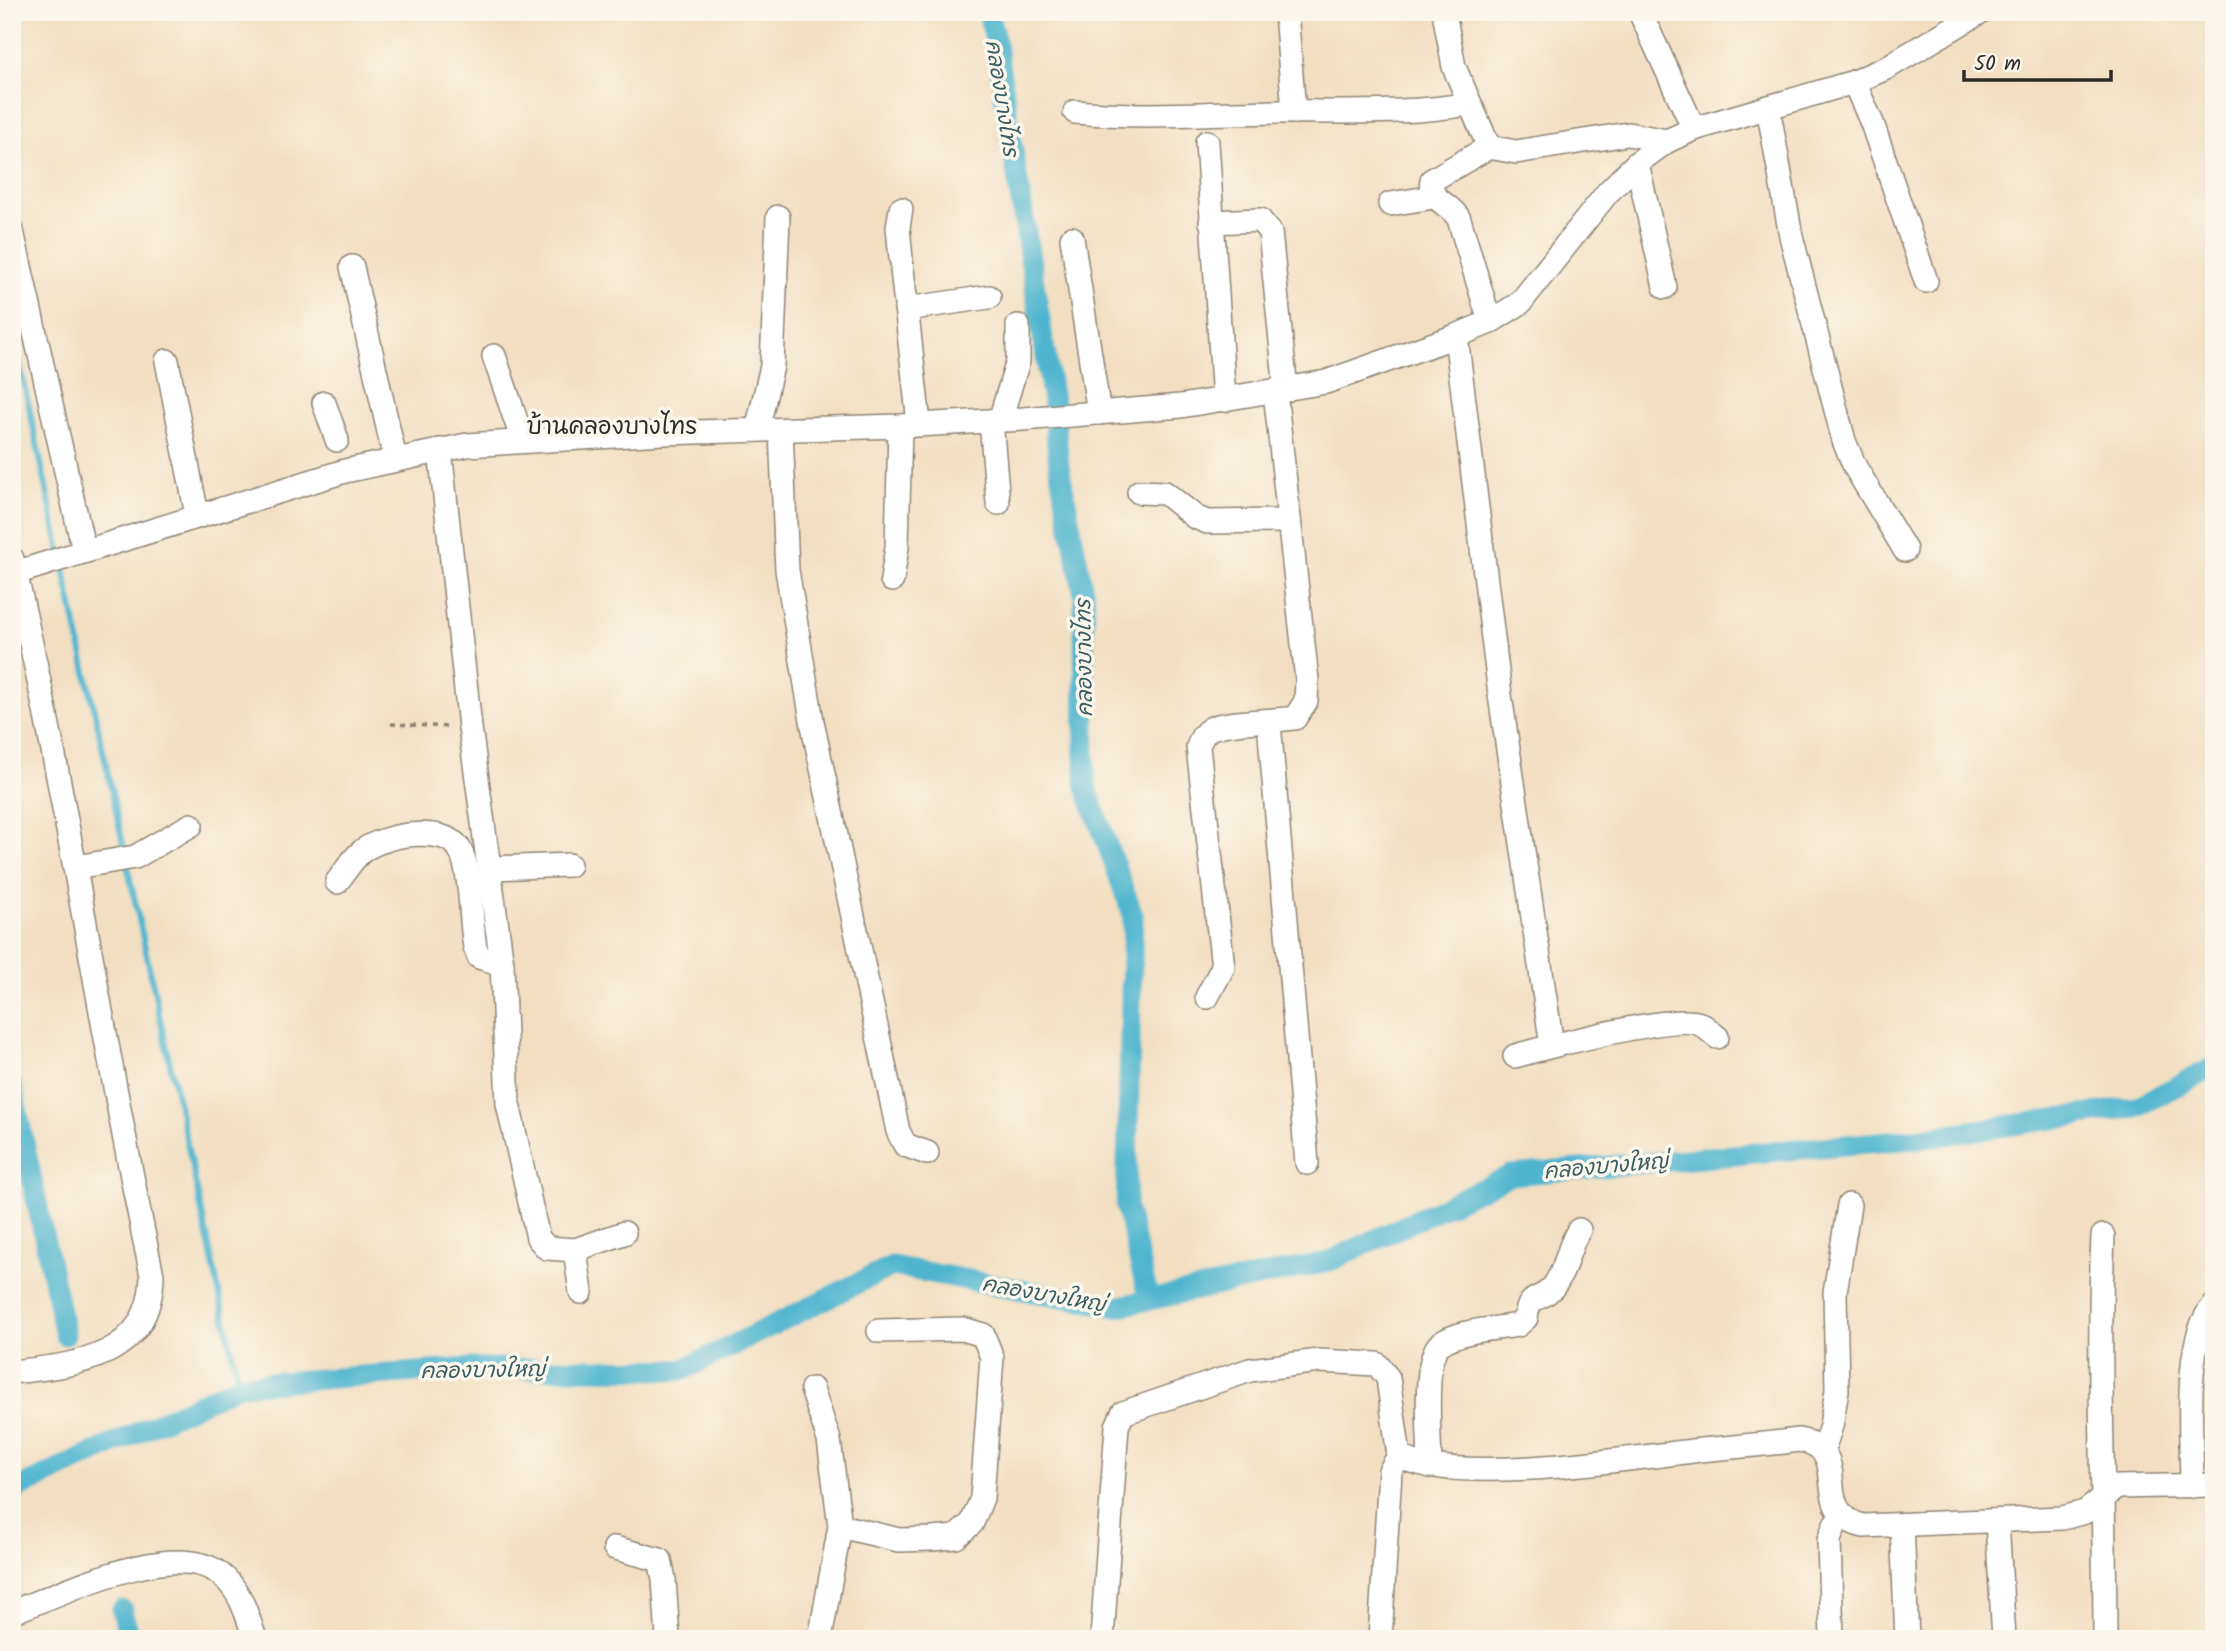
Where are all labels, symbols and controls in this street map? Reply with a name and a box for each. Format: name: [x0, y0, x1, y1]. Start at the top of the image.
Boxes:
water label: คลองบางไทร: [975, 38, 1026, 161]
scale bar: [1964, 38, 2110, 82]
text: 50 m: [1974, 48, 2021, 81]
district label: บ้านคลองบางไทร: [527, 410, 697, 446]
water label: คลองบางไทร: [1068, 597, 1103, 717]
water label: คลองบางใหญ่: [1543, 1145, 1674, 1189]
water label: คลองบางใหญ่: [979, 1268, 1112, 1323]
water label: คลองบางใหญ่: [420, 1354, 550, 1389]

